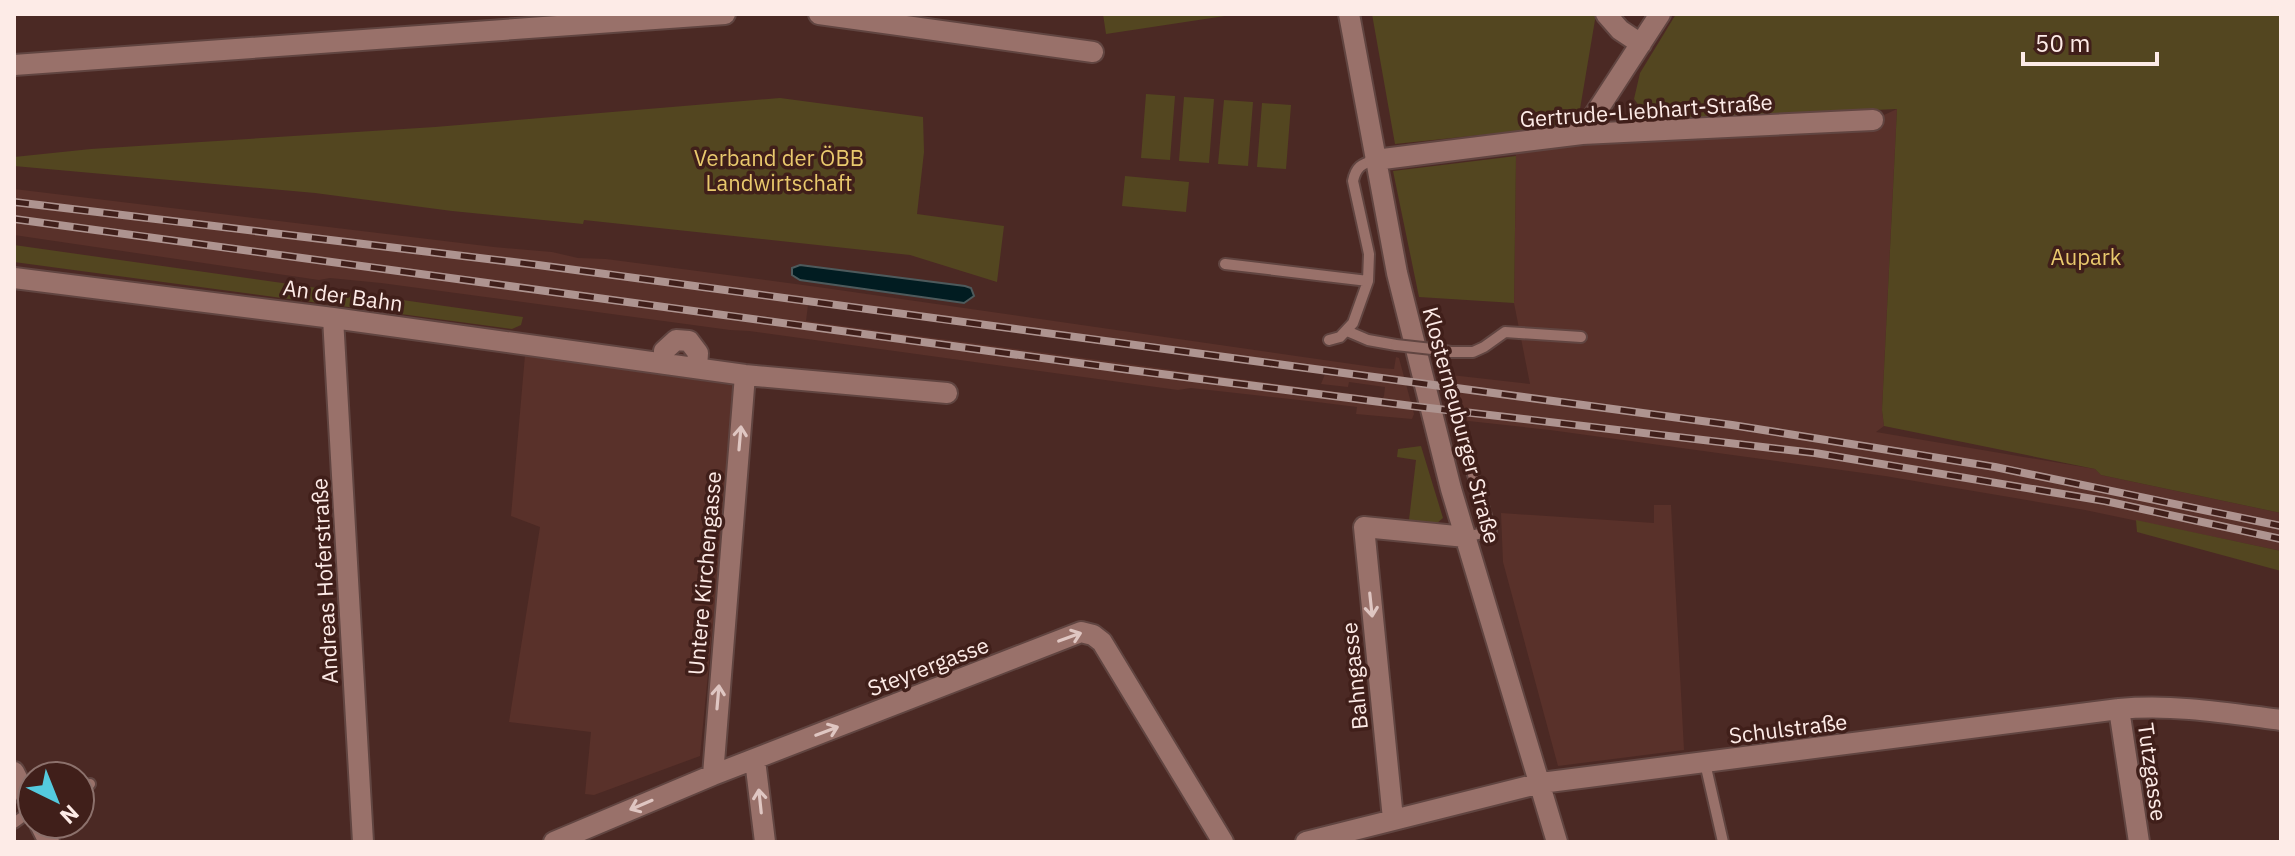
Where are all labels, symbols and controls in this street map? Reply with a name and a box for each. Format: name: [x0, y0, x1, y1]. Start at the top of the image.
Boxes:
scale bar: [2023, 16, 2157, 66]
text: 50 m: [2035, 27, 2090, 59]
street label: Gertrude-Liebhart-Straße: [1519, 87, 1773, 133]
park label: Verband der ÖBB Landwirtschaft: [694, 143, 864, 197]
park label: Aupark: [2051, 242, 2122, 271]
street label: An der Bahn: [281, 272, 405, 318]
street label: Klosterneuburger Straße: [1416, 304, 1508, 546]
one-way arrow: [733, 425, 748, 452]
street label: Untere Kirchengasse: [681, 470, 727, 676]
street label: Andreas Hoferstraße: [304, 477, 344, 685]
one-way arrow: [1363, 591, 1378, 618]
street label: Bahngasse: [1334, 621, 1374, 731]
one-way arrow: [1057, 629, 1082, 644]
street label: Steyrergasse: [863, 630, 993, 702]
one-way arrow: [710, 684, 725, 711]
street label: Schulstraße: [1727, 706, 1849, 750]
street label: Tutzgasse: [2132, 721, 2174, 823]
one-way arrow: [814, 723, 839, 738]
north arrow: [16, 760, 96, 840]
one-way arrow: [753, 788, 768, 815]
text: N: [54, 799, 86, 831]
one-way arrow: [629, 799, 654, 814]

